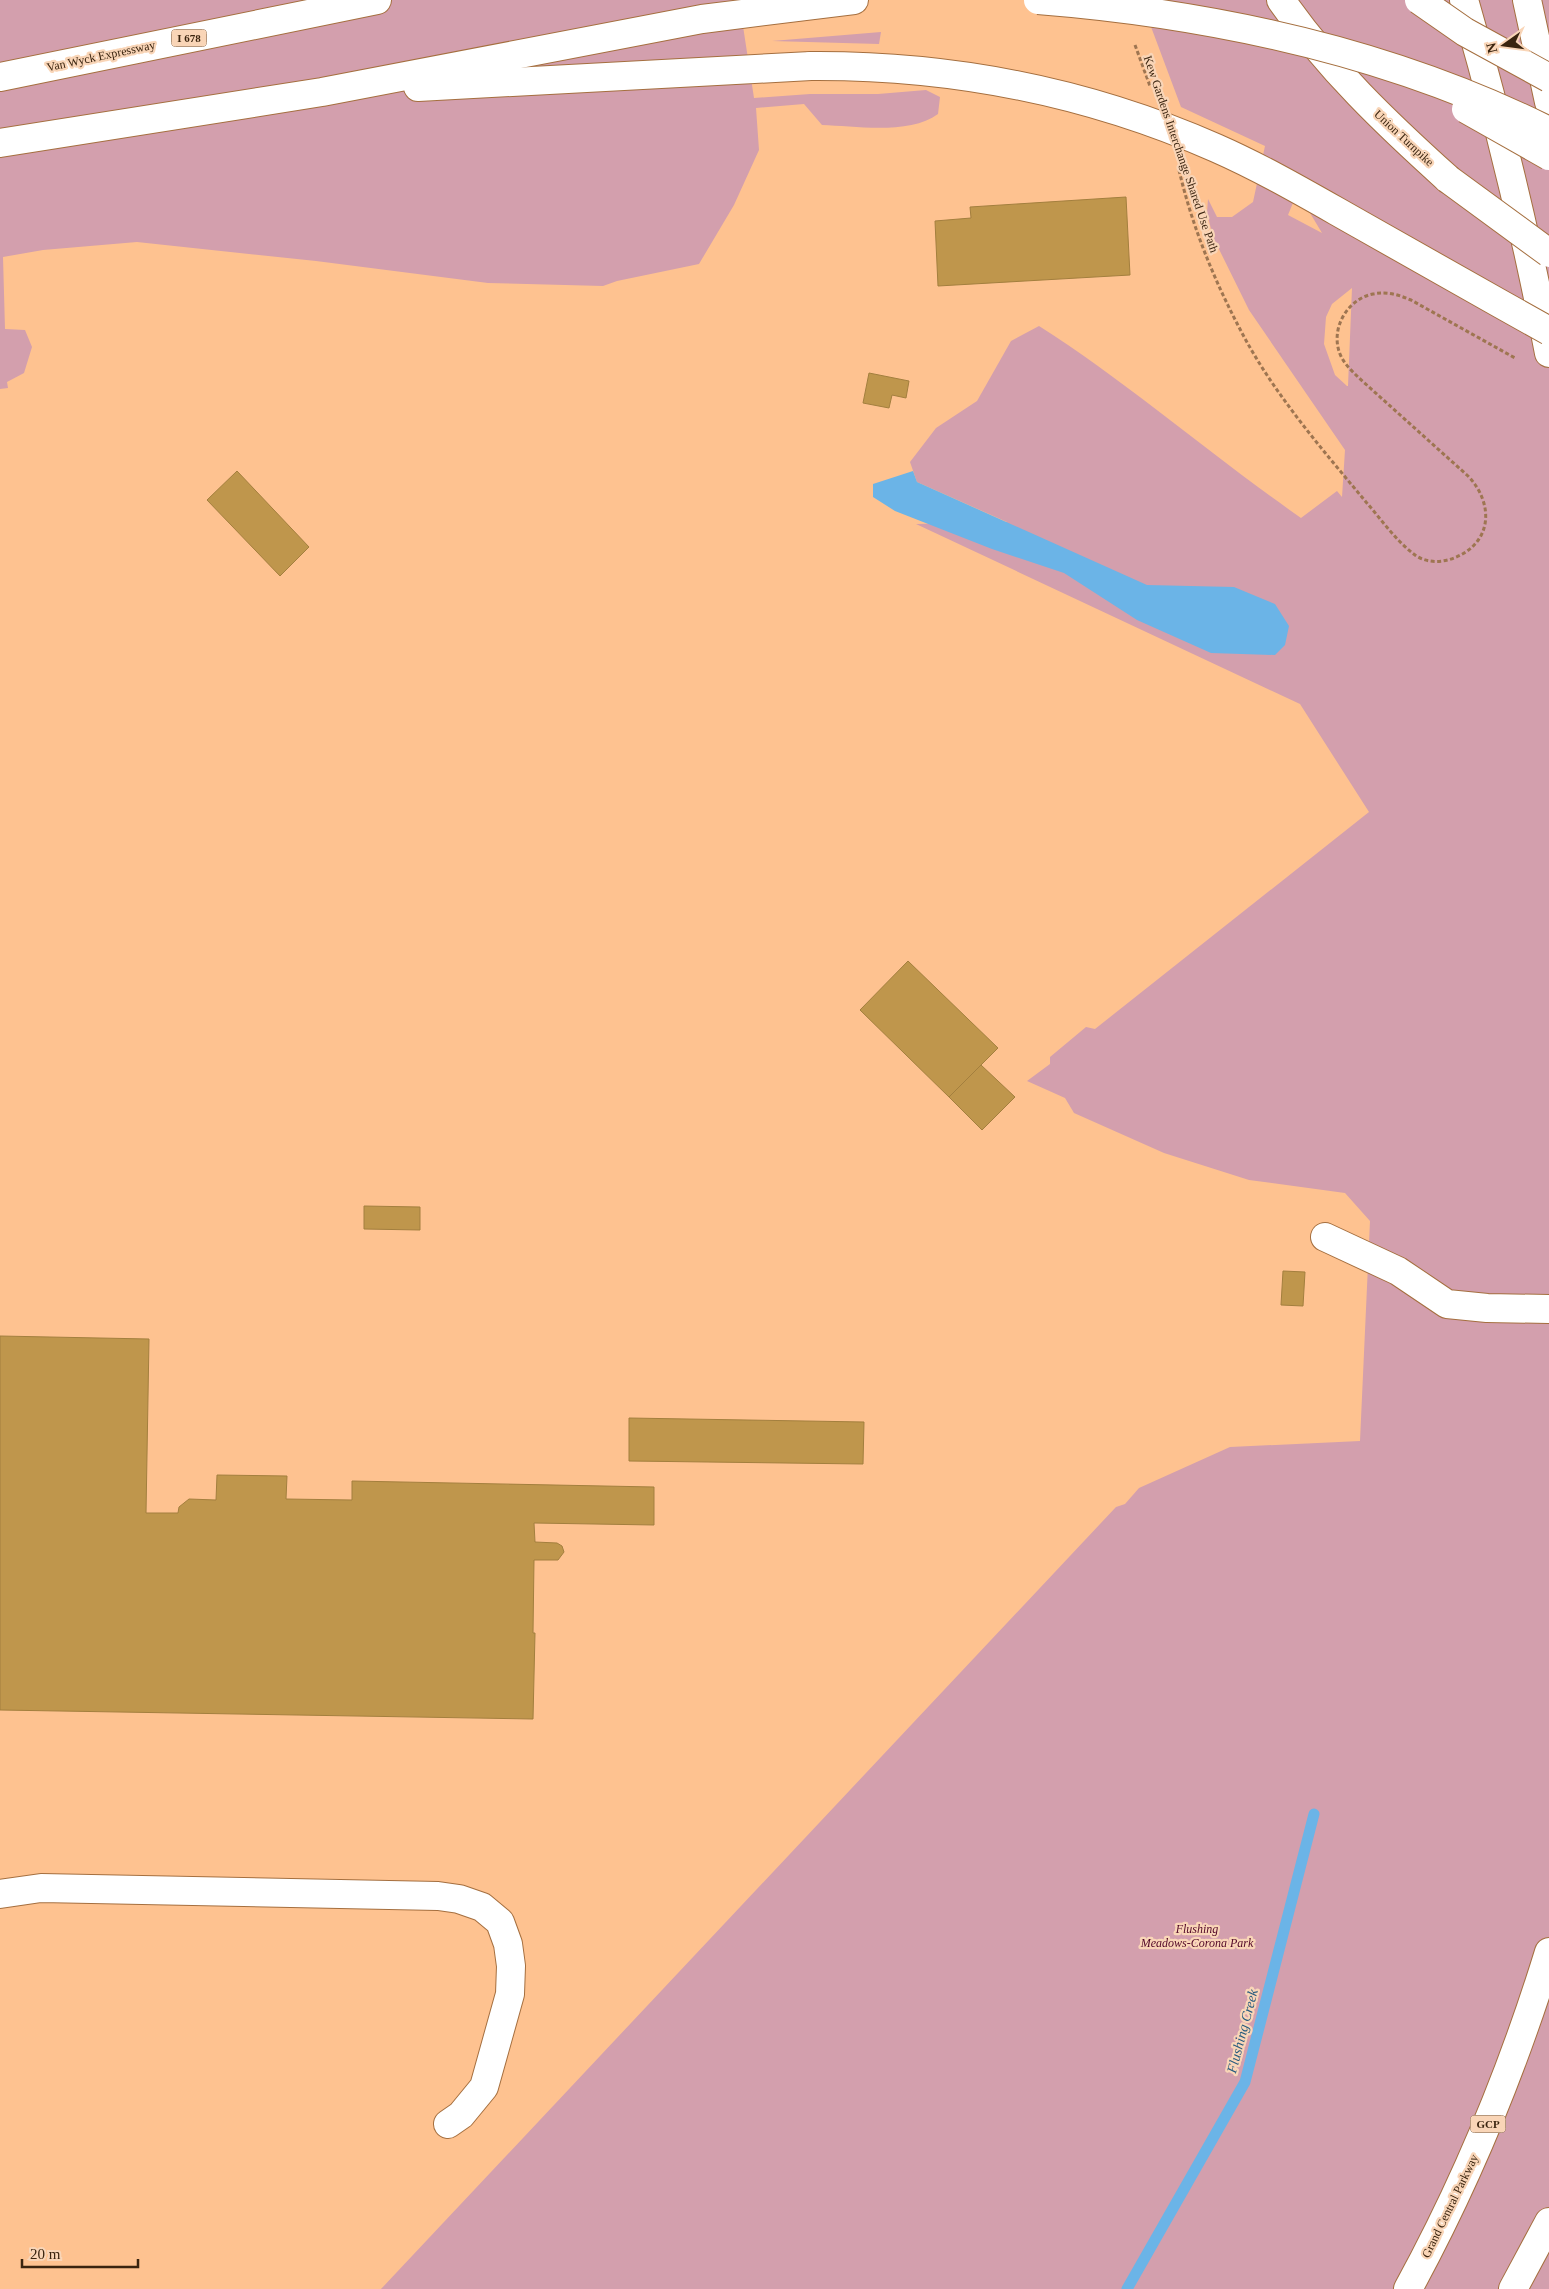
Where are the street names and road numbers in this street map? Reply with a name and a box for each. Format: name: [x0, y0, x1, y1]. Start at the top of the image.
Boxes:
road number: I 678: [172, 29, 206, 46]
street label: Van Wyck Expressway: [46, 38, 156, 74]
street label: Kew Gardens Interchange Shared Use Path: [1141, 54, 1221, 254]
street label: Union Turnpike: [1371, 107, 1437, 169]
road number: GCP: [1470, 2116, 1506, 2132]
street label: Grand Central Parkway: [1419, 2152, 1481, 2260]

